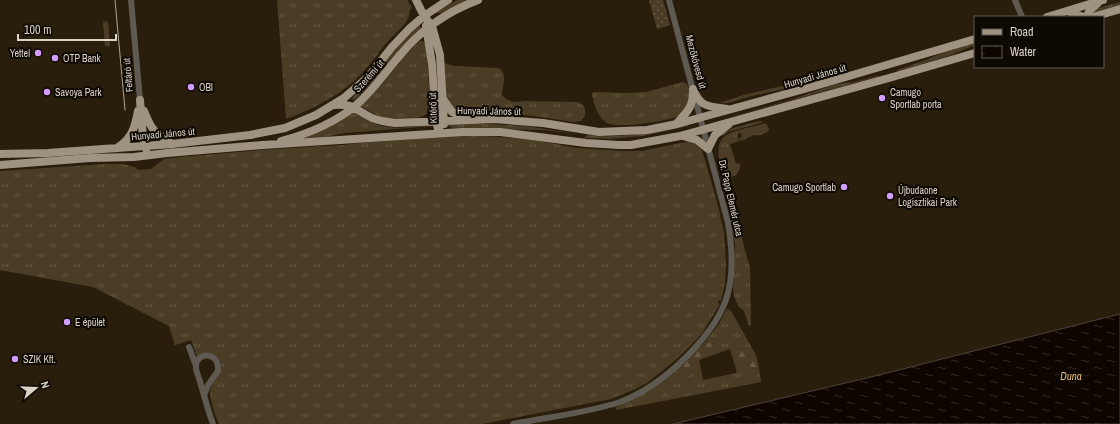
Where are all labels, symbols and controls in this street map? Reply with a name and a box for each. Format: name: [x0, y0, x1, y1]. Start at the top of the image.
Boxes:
scale bar: [18, 16, 116, 42]
legend: [974, 16, 1104, 68]
text: 100 m: [24, 22, 51, 38]
text: Road: [1010, 24, 1034, 40]
street label: Mezőkövesd út: [683, 34, 710, 91]
text: Water: [1010, 44, 1037, 60]
place label: Yettel: [10, 47, 30, 60]
marker: Yettel: [33, 48, 43, 58]
place label: OTP Bank: [63, 52, 102, 65]
marker: OTP Bank: [50, 53, 60, 63]
street label: Szerémi út: [351, 56, 388, 95]
street label: Feltáró út: [120, 57, 136, 93]
street label: Hunyadi János út: [783, 61, 848, 91]
place label: OBI: [199, 81, 213, 94]
marker: OBI: [186, 82, 196, 92]
place label: Savoya Park: [55, 86, 102, 99]
place label: Camugo Sportlab porta: [890, 86, 942, 111]
marker: Savoya Park: [42, 87, 52, 97]
street label: Kitérő út: [426, 92, 440, 124]
marker: Camugo Sportlab porta: [877, 93, 887, 103]
street label: Hunyadi János út: [457, 104, 522, 118]
street label: Hunyadi János út: [131, 125, 196, 143]
street label: Dr. Papp Elemér utca: [716, 159, 746, 238]
place label: Camugo Sportlab: [772, 181, 836, 194]
marker: Camugo Sportlab: [839, 182, 849, 192]
place label: Újbudaone Logisztikai Park: [898, 184, 958, 209]
marker: Újbudaone Logisztikai Park: [885, 191, 895, 201]
place label: E épület: [75, 316, 106, 329]
marker: E épület: [62, 317, 72, 327]
place label: SZIK Kft.: [23, 353, 56, 366]
marker: SZIK Kft.: [10, 354, 20, 364]
north arrow: [16, 368, 56, 408]
water label: Duna: [1060, 369, 1082, 383]
text: N: [38, 379, 53, 390]

